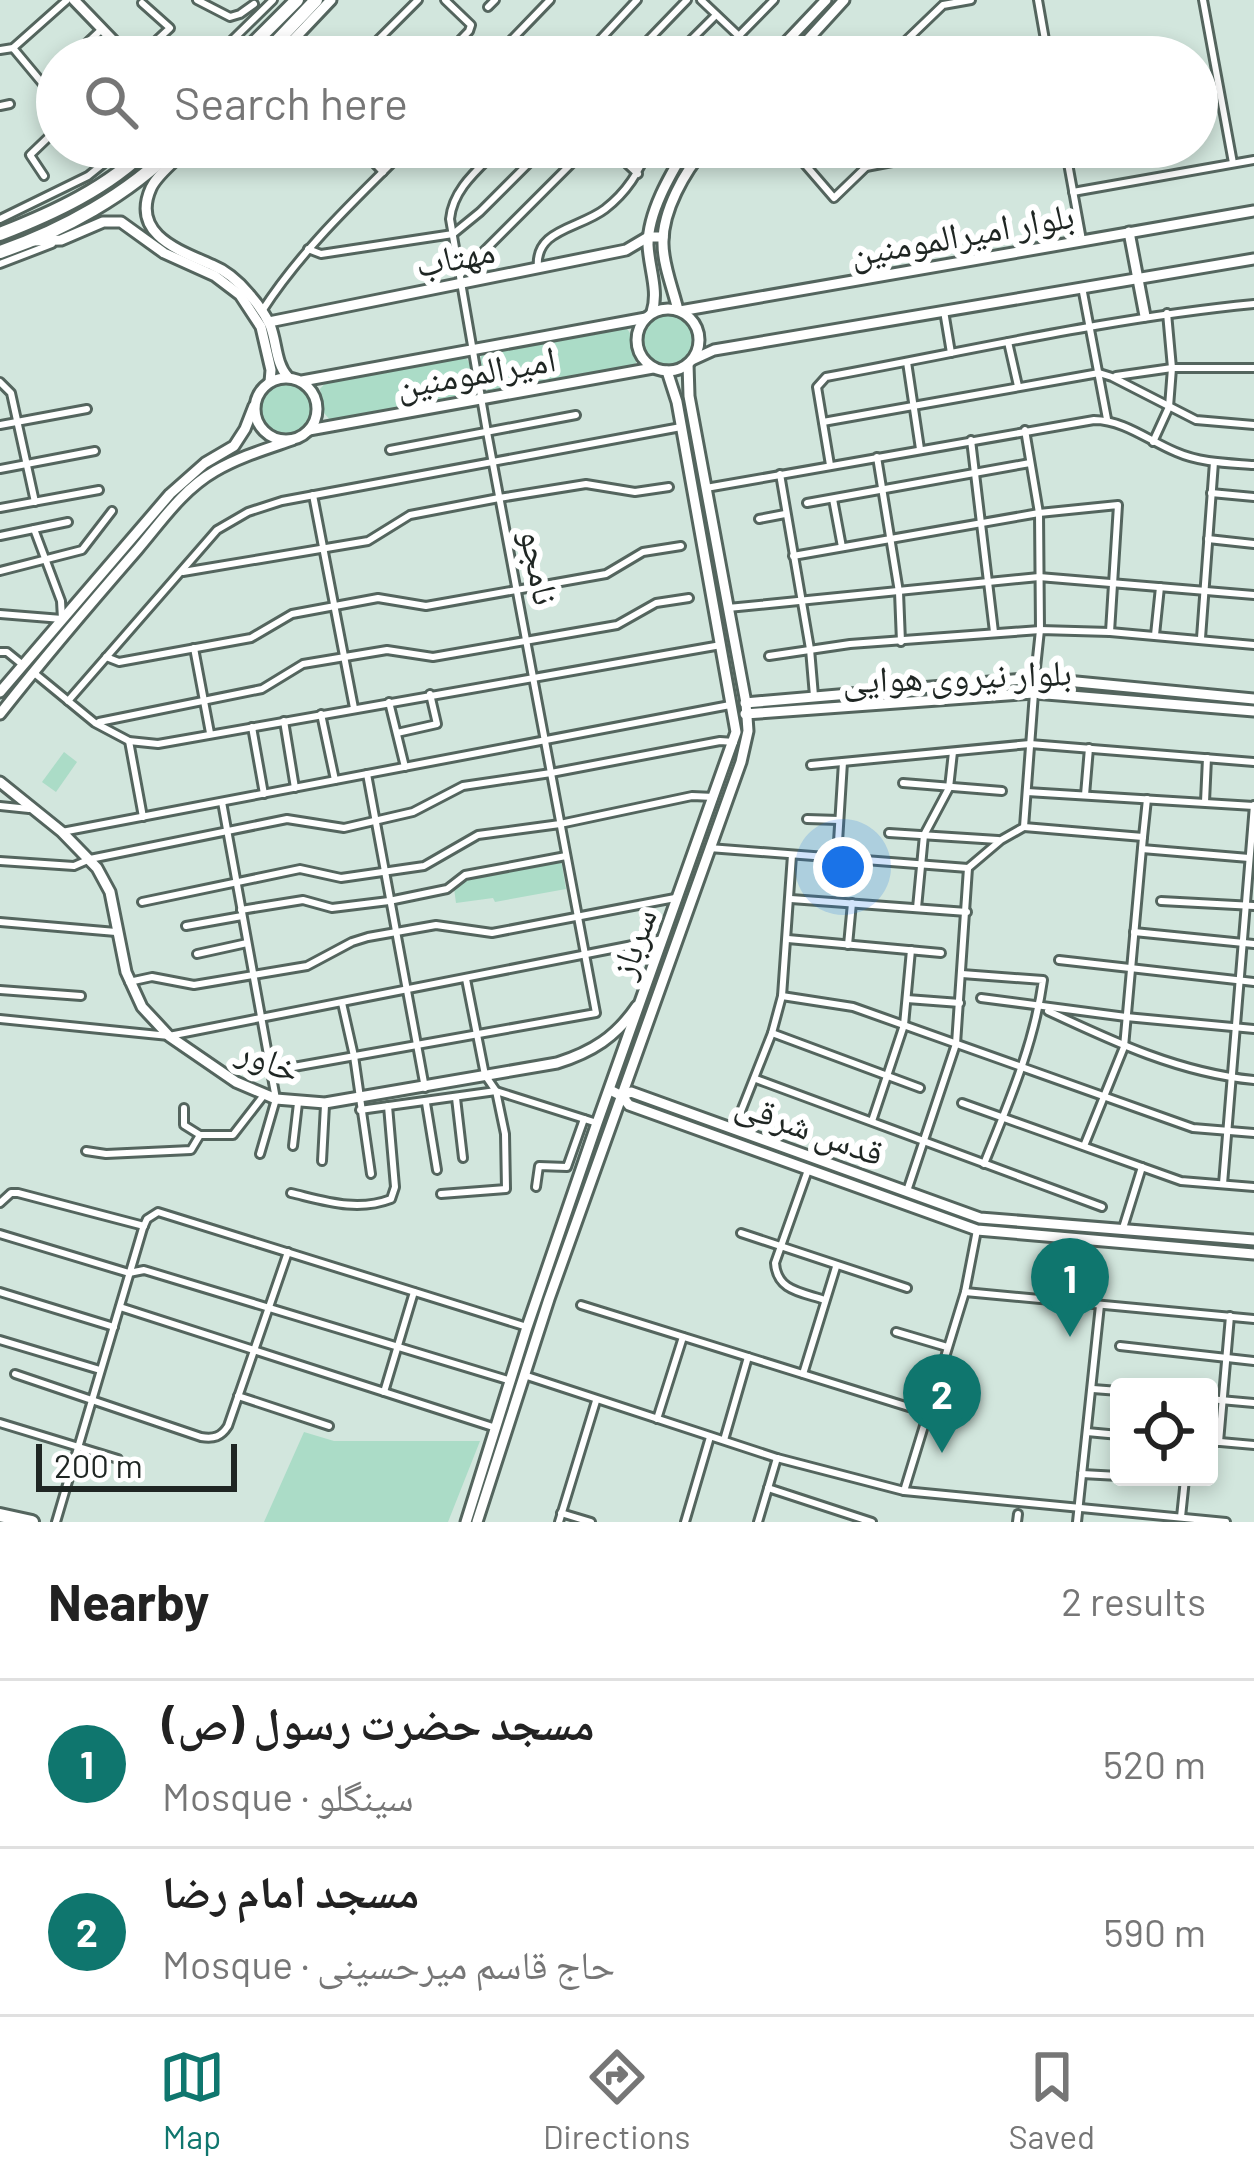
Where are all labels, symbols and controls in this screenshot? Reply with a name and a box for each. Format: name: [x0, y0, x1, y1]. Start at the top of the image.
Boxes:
search box: [36, 36, 1218, 168]
icon: search: [78, 69, 144, 135]
text: Search here: [174, 75, 408, 129]
street label: بلوار امیرالمومنین: [846, 192, 1077, 275]
street label: مهتاب: [411, 227, 498, 285]
street label: امیرالمومنین: [393, 335, 559, 408]
street label: نامجو: [513, 525, 570, 608]
street label: بلوار نیروی هوایی: [841, 649, 1073, 702]
your location: [813, 837, 873, 897]
street label: سرباز: [599, 902, 665, 985]
street label: خاور: [231, 1027, 307, 1090]
street label: قدس شرقی: [730, 1080, 890, 1175]
pin: 1: [1031, 1238, 1109, 1337]
pin: 2: [903, 1354, 981, 1453]
map controls: [1110, 1378, 1218, 1486]
button: locate: [1110, 1378, 1218, 1486]
scale bar: [36, 1438, 237, 1491]
text: 200 m: [54, 1445, 143, 1485]
text: Nearby: [48, 1570, 209, 1631]
text: 2 results: [1061, 1577, 1206, 1624]
text: مسجد حضرت رسول (ص): [162, 1695, 594, 1749]
text: 1: [80, 1740, 94, 1787]
text: 520 m: [1103, 1740, 1206, 1787]
text: Mosque · سینگلو: [162, 1772, 414, 1819]
text: مسجد امام رضا: [162, 1863, 419, 1917]
text: 2: [76, 1908, 98, 1955]
text: 590 m: [1104, 1908, 1206, 1955]
text: Mosque · حاج قاسم میرحسینی: [162, 1940, 615, 1987]
tab: Map: [159, 2044, 225, 2156]
tab: Directions: [543, 2044, 690, 2156]
tab: Saved: [1008, 2044, 1095, 2156]

